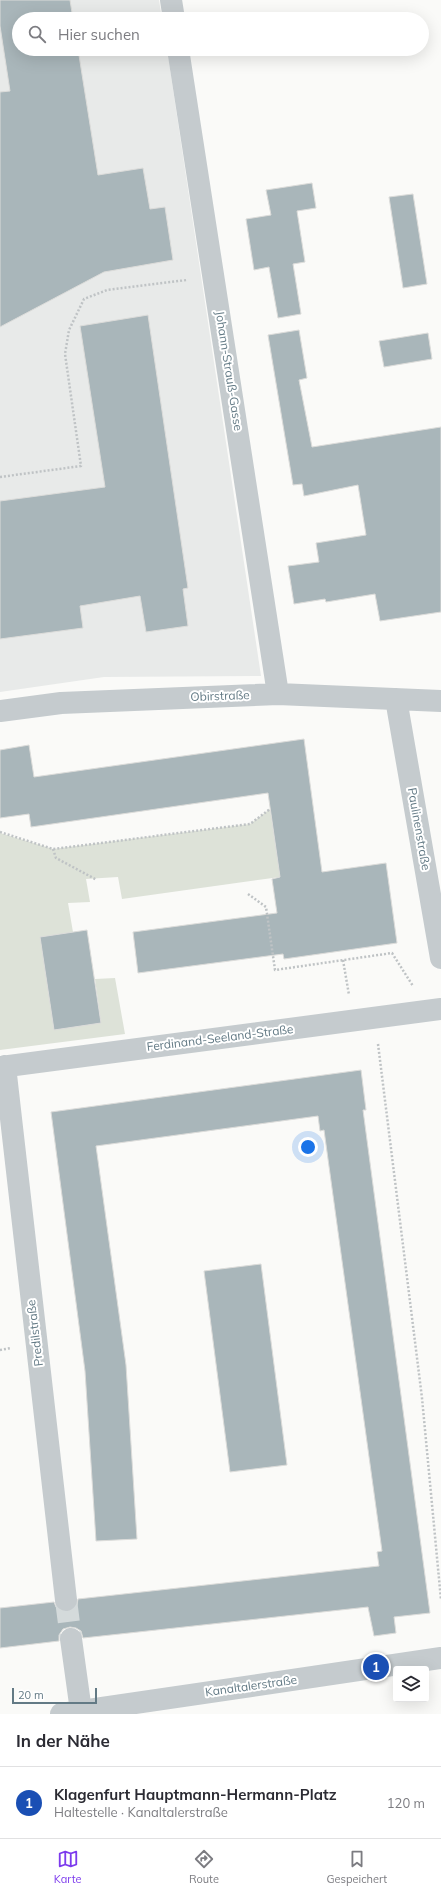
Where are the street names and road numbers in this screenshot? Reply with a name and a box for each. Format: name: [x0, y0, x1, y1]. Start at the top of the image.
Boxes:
street label: Johann-Strauß-Gasse: [213, 310, 246, 432]
street label: Obirstraße: [190, 687, 250, 704]
street label: Paulinenstraße: [405, 786, 434, 871]
street label: Ferdinand-Seeland-Straße: [146, 1021, 294, 1054]
street label: Predilstraße: [23, 1299, 46, 1367]
street label: Kanaltalerstraße: [204, 1672, 298, 1699]

